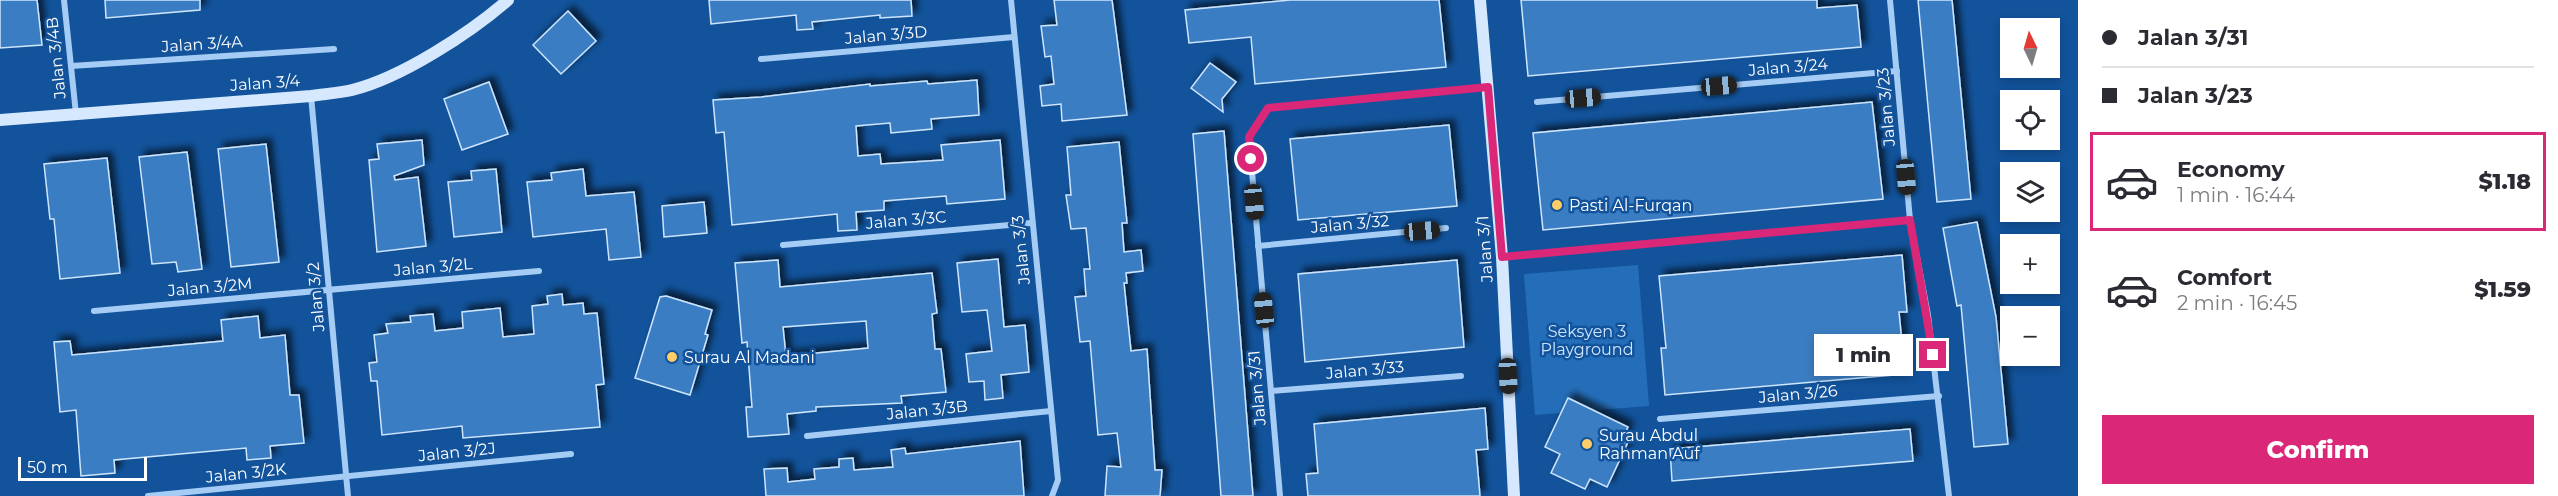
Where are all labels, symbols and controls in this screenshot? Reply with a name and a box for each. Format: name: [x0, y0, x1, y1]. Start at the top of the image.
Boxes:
street label: Jalan 3/4B: [42, 16, 70, 101]
north arrow: [2000, 18, 2060, 78]
map controls: [2000, 18, 2060, 366]
street label: Jalan 3/3D: [843, 22, 928, 48]
text: Jalan 3/31: [2138, 24, 2248, 51]
street label: Jalan 3/4A: [160, 32, 244, 56]
street label: Jalan 3/24: [1746, 54, 1829, 80]
street label: Jalan 3/23: [1873, 67, 1899, 148]
street label: Jalan 3/4: [228, 71, 301, 95]
car: [1700, 75, 1738, 97]
text: Jalan 3/23: [2138, 82, 2253, 109]
car: [1564, 87, 1602, 109]
button: locate: [2000, 90, 2060, 150]
route start: [1237, 145, 1264, 172]
icon: car: [2105, 155, 2159, 209]
text: Economy: [2177, 156, 2285, 183]
car: [1895, 158, 1917, 196]
button: layers: [2000, 162, 2060, 222]
text: $1.18: [2479, 168, 2531, 195]
car: [1243, 183, 1265, 221]
text: 1 min · 16:44: [2177, 183, 2295, 207]
place label: Pasti Al-Furqan: [1569, 196, 1692, 215]
marker: Pasti Al-Furqan: [1550, 198, 1564, 212]
street label: Jalan 3/3C: [864, 207, 947, 233]
street label: Jalan 3/32: [1309, 211, 1390, 237]
street label: Jalan 3/3: [1008, 214, 1034, 287]
street label: Jalan 3/1: [1473, 215, 1497, 284]
car: [1403, 220, 1441, 242]
button: +: [2000, 234, 2060, 294]
street label: Jalan 3/2L: [392, 254, 474, 280]
street label: Jalan 3/2: [303, 261, 329, 334]
icon: car: [2105, 263, 2159, 317]
text: Comfort: [2177, 264, 2272, 291]
street label: Jalan 3/2M: [166, 274, 253, 300]
text: $1.59: [2474, 276, 2531, 303]
car: [1253, 291, 1275, 329]
text: 2 min · 16:45: [2177, 291, 2297, 315]
button: −: [2000, 306, 2060, 366]
park label: Seksyen 3 Playground: [1541, 322, 1633, 359]
callout: 1 min: [1813, 334, 1912, 376]
route end: [1919, 341, 1946, 368]
text: 1 min: [1836, 343, 1891, 367]
place label: Surau Al Madani: [684, 348, 815, 367]
marker: Surau Al Madani: [665, 350, 679, 364]
street label: Jalan 3/31: [1244, 350, 1270, 427]
street label: Jalan 3/33: [1324, 357, 1405, 383]
car: [1498, 358, 1518, 394]
street label: Jalan 3/26: [1757, 381, 1839, 407]
street label: Jalan 3/3B: [884, 396, 969, 424]
button: Confirm: [2102, 415, 2534, 484]
place label: Surau Abdul Rahman Auf: [1599, 426, 1700, 463]
marker: Surau Abdul Rahman Auf: [1580, 437, 1594, 451]
street label: Jalan 3/2J: [416, 438, 497, 466]
scale bar: [18, 454, 147, 482]
text: 50 m: [27, 458, 68, 477]
street label: Jalan 3/2K: [204, 459, 288, 487]

